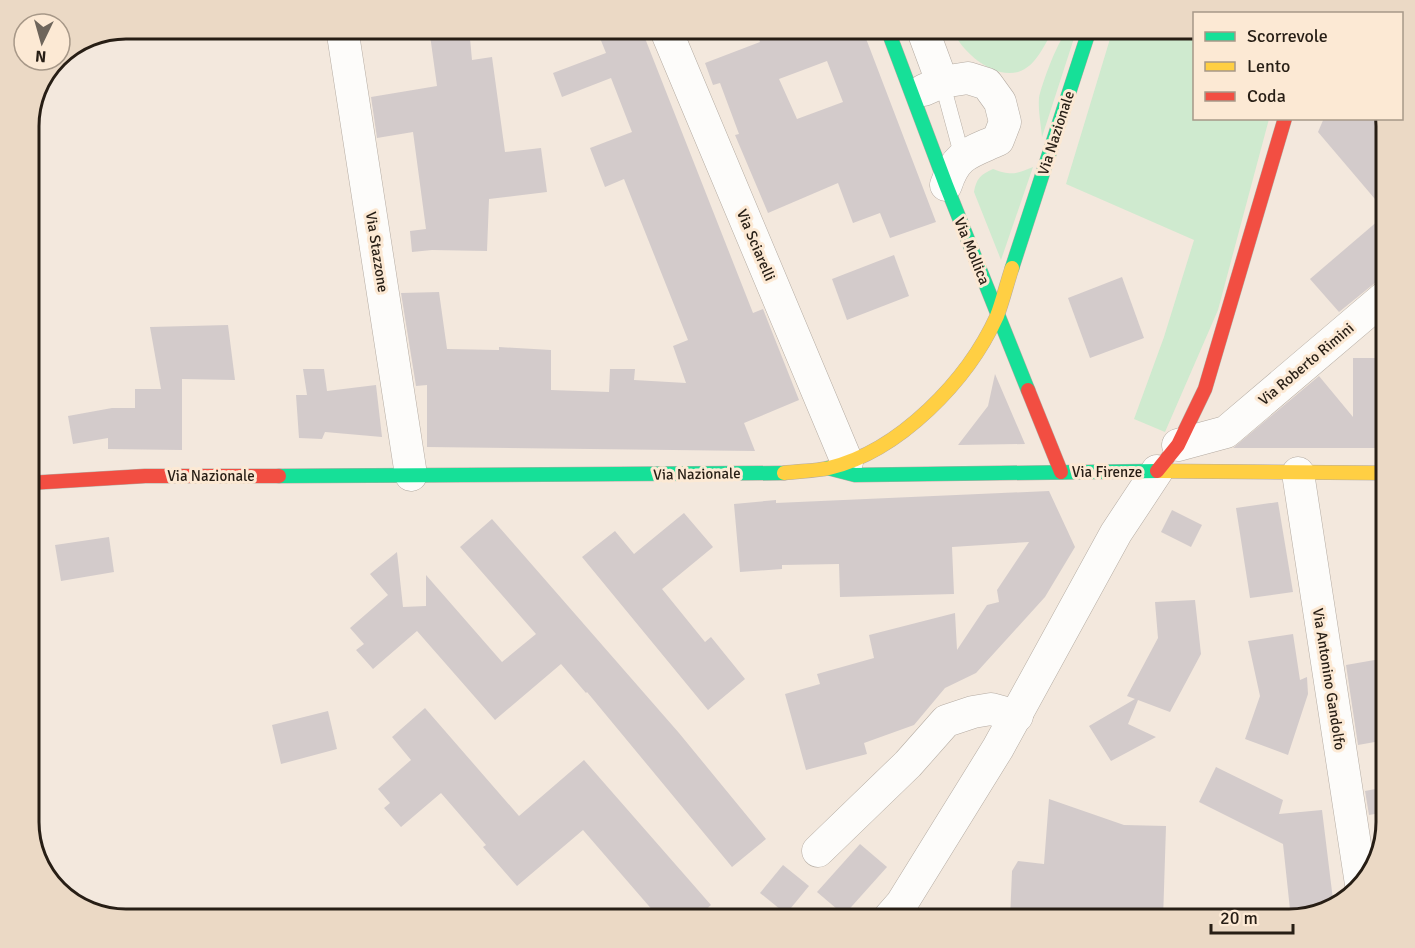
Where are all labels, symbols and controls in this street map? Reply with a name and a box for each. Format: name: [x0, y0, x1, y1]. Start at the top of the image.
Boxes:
north arrow: [12, 12, 72, 72]
legend: [1193, 12, 1403, 120]
text: Scorrevole: [1247, 25, 1328, 47]
text: N: [34, 45, 47, 66]
text: Lento: [1247, 55, 1290, 77]
text: Coda: [1247, 85, 1286, 107]
street label: Via Nazionale: [1034, 89, 1078, 177]
street label: Via Sciarelli: [733, 206, 779, 284]
street label: Via Stazzone: [362, 210, 392, 294]
street label: Via Mollica: [950, 215, 994, 287]
street label: Via Roberto Rimini: [1255, 319, 1357, 409]
street label: Via Firenze: [1072, 463, 1142, 481]
street label: Via Nazionale: [653, 464, 741, 484]
street label: Via Nazionale: [167, 467, 255, 485]
street label: Via Antonino Gandolfo: [1309, 607, 1349, 751]
scale bar: [1211, 897, 1294, 935]
text: 20 m: [1220, 907, 1258, 929]

